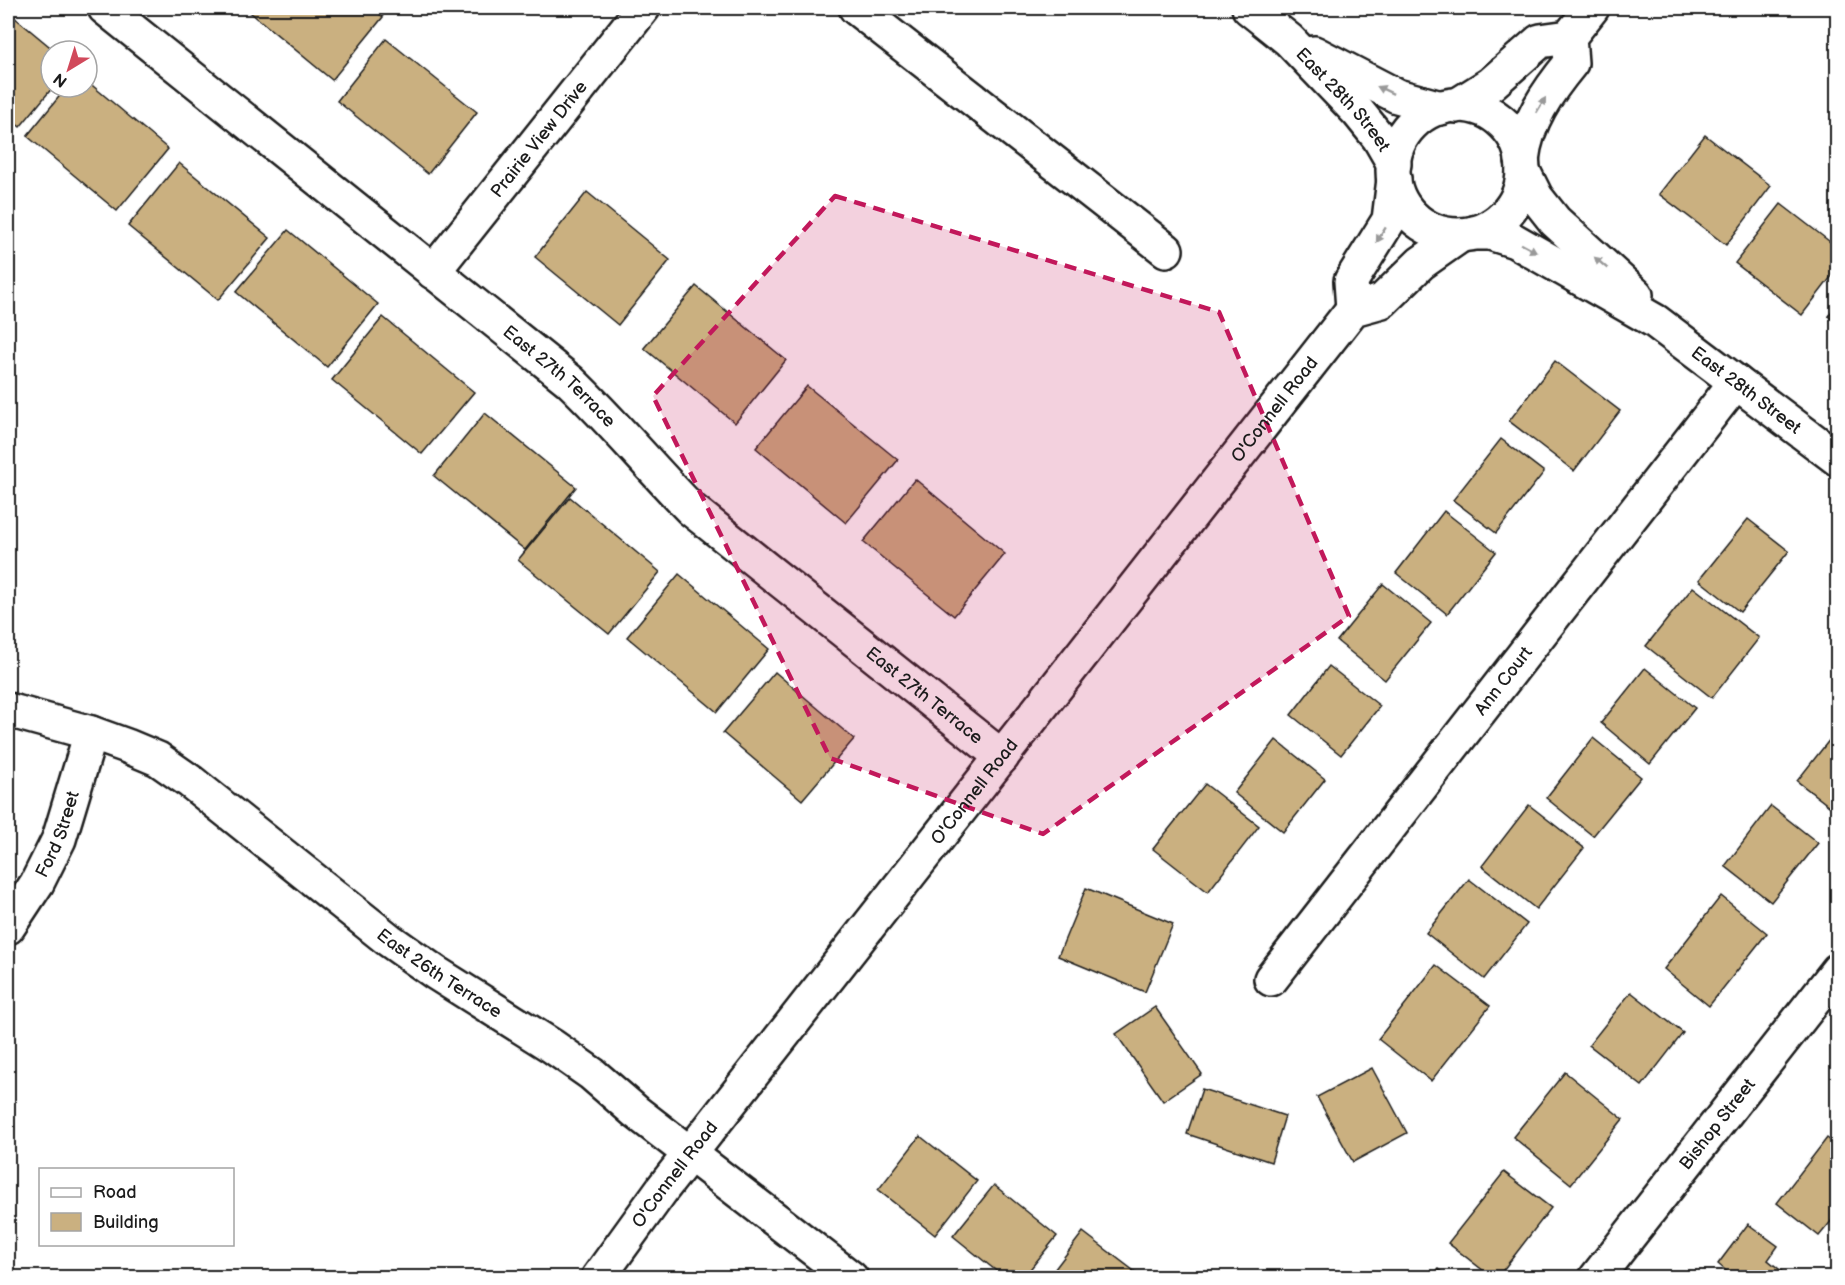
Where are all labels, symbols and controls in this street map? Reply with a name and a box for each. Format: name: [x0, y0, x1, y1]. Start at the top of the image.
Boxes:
north arrow: [39, 39, 99, 99]
street label: East 28th Street: [1292, 43, 1395, 155]
text: N: [50, 68, 71, 91]
street label: Prairie View Drive: [486, 76, 592, 201]
one-way arrow: [1377, 86, 1394, 95]
one-way arrow: [1536, 96, 1546, 113]
one-way arrow: [1376, 227, 1387, 243]
one-way arrow: [1521, 243, 1538, 253]
one-way arrow: [1594, 257, 1609, 270]
street label: East 27th Terrace: [499, 321, 620, 432]
street label: East 28th Street: [1687, 342, 1806, 438]
street label: O'Connell Road: [1226, 352, 1322, 466]
street label: East 27th Terrace: [862, 642, 987, 748]
street label: Ann Court: [1470, 642, 1537, 719]
street label: O'Connell Road: [926, 735, 1022, 849]
street label: Ford Street: [31, 788, 84, 881]
street label: East 26th Terrace: [373, 924, 506, 1022]
street label: Bishop Street: [1675, 1074, 1760, 1174]
street label: O'Connell Road: [627, 1117, 722, 1232]
legend: [39, 1168, 234, 1246]
text: Road: [93, 1182, 137, 1203]
text: Building: [93, 1212, 159, 1233]

